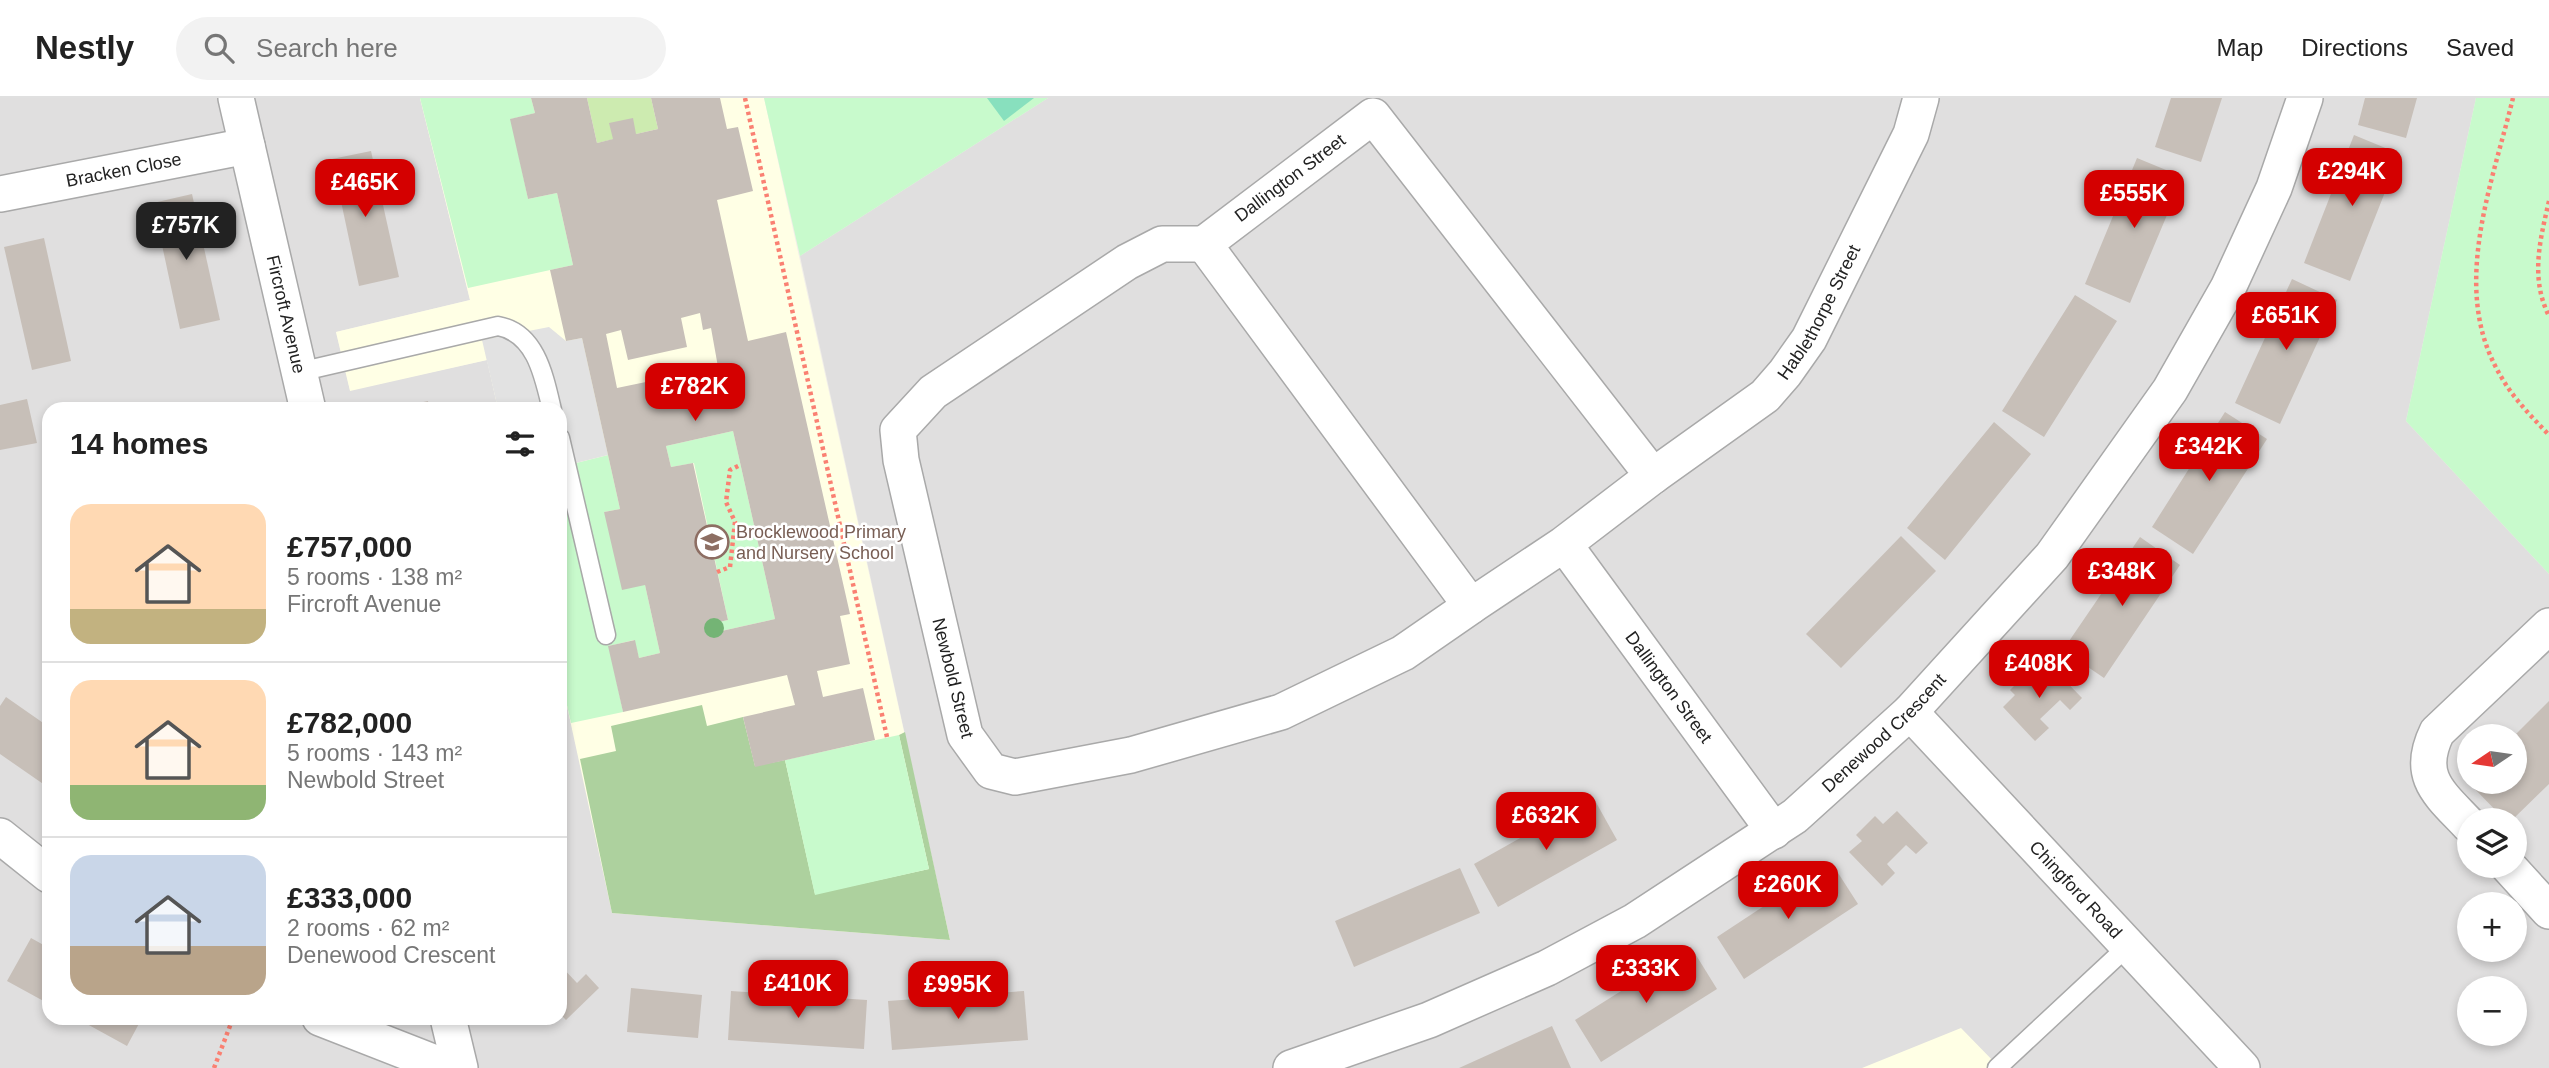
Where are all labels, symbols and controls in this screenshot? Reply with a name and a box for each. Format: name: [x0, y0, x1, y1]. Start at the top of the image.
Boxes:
search box: [176, 17, 666, 80]
text: Nestly: [35, 29, 134, 66]
icon: search: [200, 29, 238, 67]
text: Search here: [256, 33, 398, 63]
text: Map: [2217, 34, 2263, 61]
text: Directions: [2301, 34, 2408, 61]
text: Saved: [2446, 34, 2514, 61]
street label: Dallington Street: [1231, 130, 1349, 226]
pin: £294K: [2303, 148, 2401, 208]
street label: Bracken Close: [64, 149, 183, 191]
text: £294K: [2318, 158, 2386, 184]
pin: £465K: [316, 159, 414, 219]
text: £465K: [331, 169, 399, 195]
pin: £555K: [2085, 170, 2183, 230]
text: £555K: [2100, 180, 2168, 206]
pin: £757K: [137, 202, 235, 262]
text: £757K: [152, 212, 220, 238]
street label: Hablethorpe Street: [1774, 242, 1864, 383]
street label: Fircroft Avenue: [263, 253, 309, 375]
pin: £651K: [2237, 292, 2335, 352]
text: £651K: [2252, 302, 2320, 328]
pin: £782K: [646, 364, 744, 423]
text: £782K: [661, 373, 729, 399]
pin: £342K: [2160, 424, 2258, 483]
icon: filters: [501, 425, 539, 463]
text: 14 homes: [70, 427, 208, 460]
text: £342K: [2175, 433, 2243, 459]
place label: Brocklewood Primary and Nursery School: [736, 522, 906, 563]
school or university icon: Brocklewood Primary and Nursery School: [693, 523, 731, 561]
text: £757,000: [287, 530, 412, 563]
icon: home: [126, 532, 210, 616]
pin: £348K: [2073, 548, 2171, 608]
text: £348K: [2088, 558, 2156, 584]
text: 5 rooms · 138 m²: [287, 564, 462, 590]
text: Fircroft Avenue: [287, 591, 441, 617]
street label: Newbold Street: [928, 616, 978, 740]
street label: Dallington Street: [1621, 627, 1716, 747]
pin: £408K: [1990, 640, 2088, 700]
text: £408K: [2005, 650, 2073, 676]
street label: Denewood Crescent: [1818, 670, 1950, 796]
text: £782,000: [287, 706, 412, 739]
icon: home: [126, 708, 210, 792]
north arrow: [2457, 724, 2527, 794]
map controls: [2457, 724, 2527, 1046]
text: 5 rooms · 143 m²: [287, 740, 462, 766]
text: Newbold Street: [287, 767, 444, 793]
pin: £632K: [1497, 792, 1595, 852]
text: £632K: [1512, 802, 1580, 828]
button: layers: [2457, 808, 2527, 878]
street label: Chingford Road: [2025, 837, 2126, 943]
pin: £260K: [1739, 862, 1837, 921]
text: £260K: [1754, 871, 1822, 897]
text: £333,000: [287, 881, 412, 914]
icon: home: [126, 883, 210, 967]
button: +: [2457, 892, 2527, 962]
text: 2 rooms · 62 m²: [287, 915, 449, 941]
text: Denewood Crescent: [287, 942, 495, 968]
pin: £333K: [1597, 946, 1695, 1005]
text: £333K: [1612, 955, 1680, 981]
pin: £410K: [749, 960, 847, 1020]
pin: £995K: [909, 962, 1007, 1021]
text: £410K: [764, 970, 832, 996]
text: £995K: [924, 971, 992, 997]
button: −: [2457, 976, 2527, 1046]

